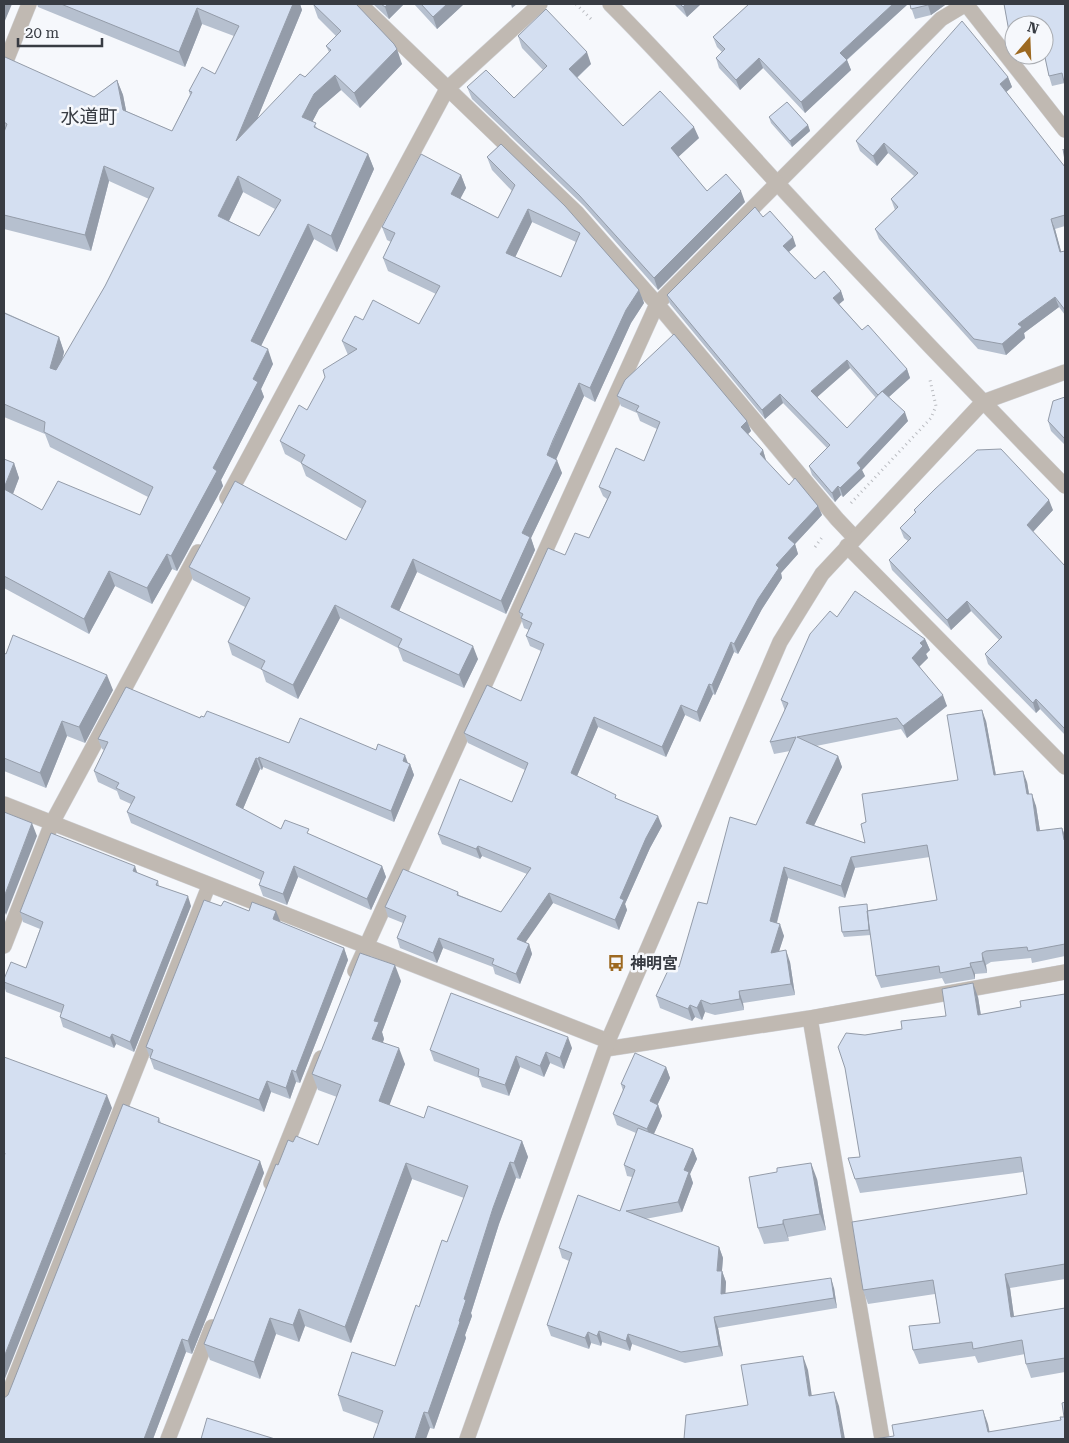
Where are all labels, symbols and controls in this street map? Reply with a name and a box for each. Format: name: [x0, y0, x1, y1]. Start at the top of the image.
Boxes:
scale bar: [18, 15, 101, 47]
north arrow: [1004, 15, 1054, 65]
text: N: [1026, 18, 1041, 37]
text: 20 m: [25, 24, 60, 42]
district label: 水道町: [60, 105, 118, 128]
bus stop icon: 神明宮: [606, 953, 626, 973]
place label: 神明宮: [630, 954, 678, 973]

